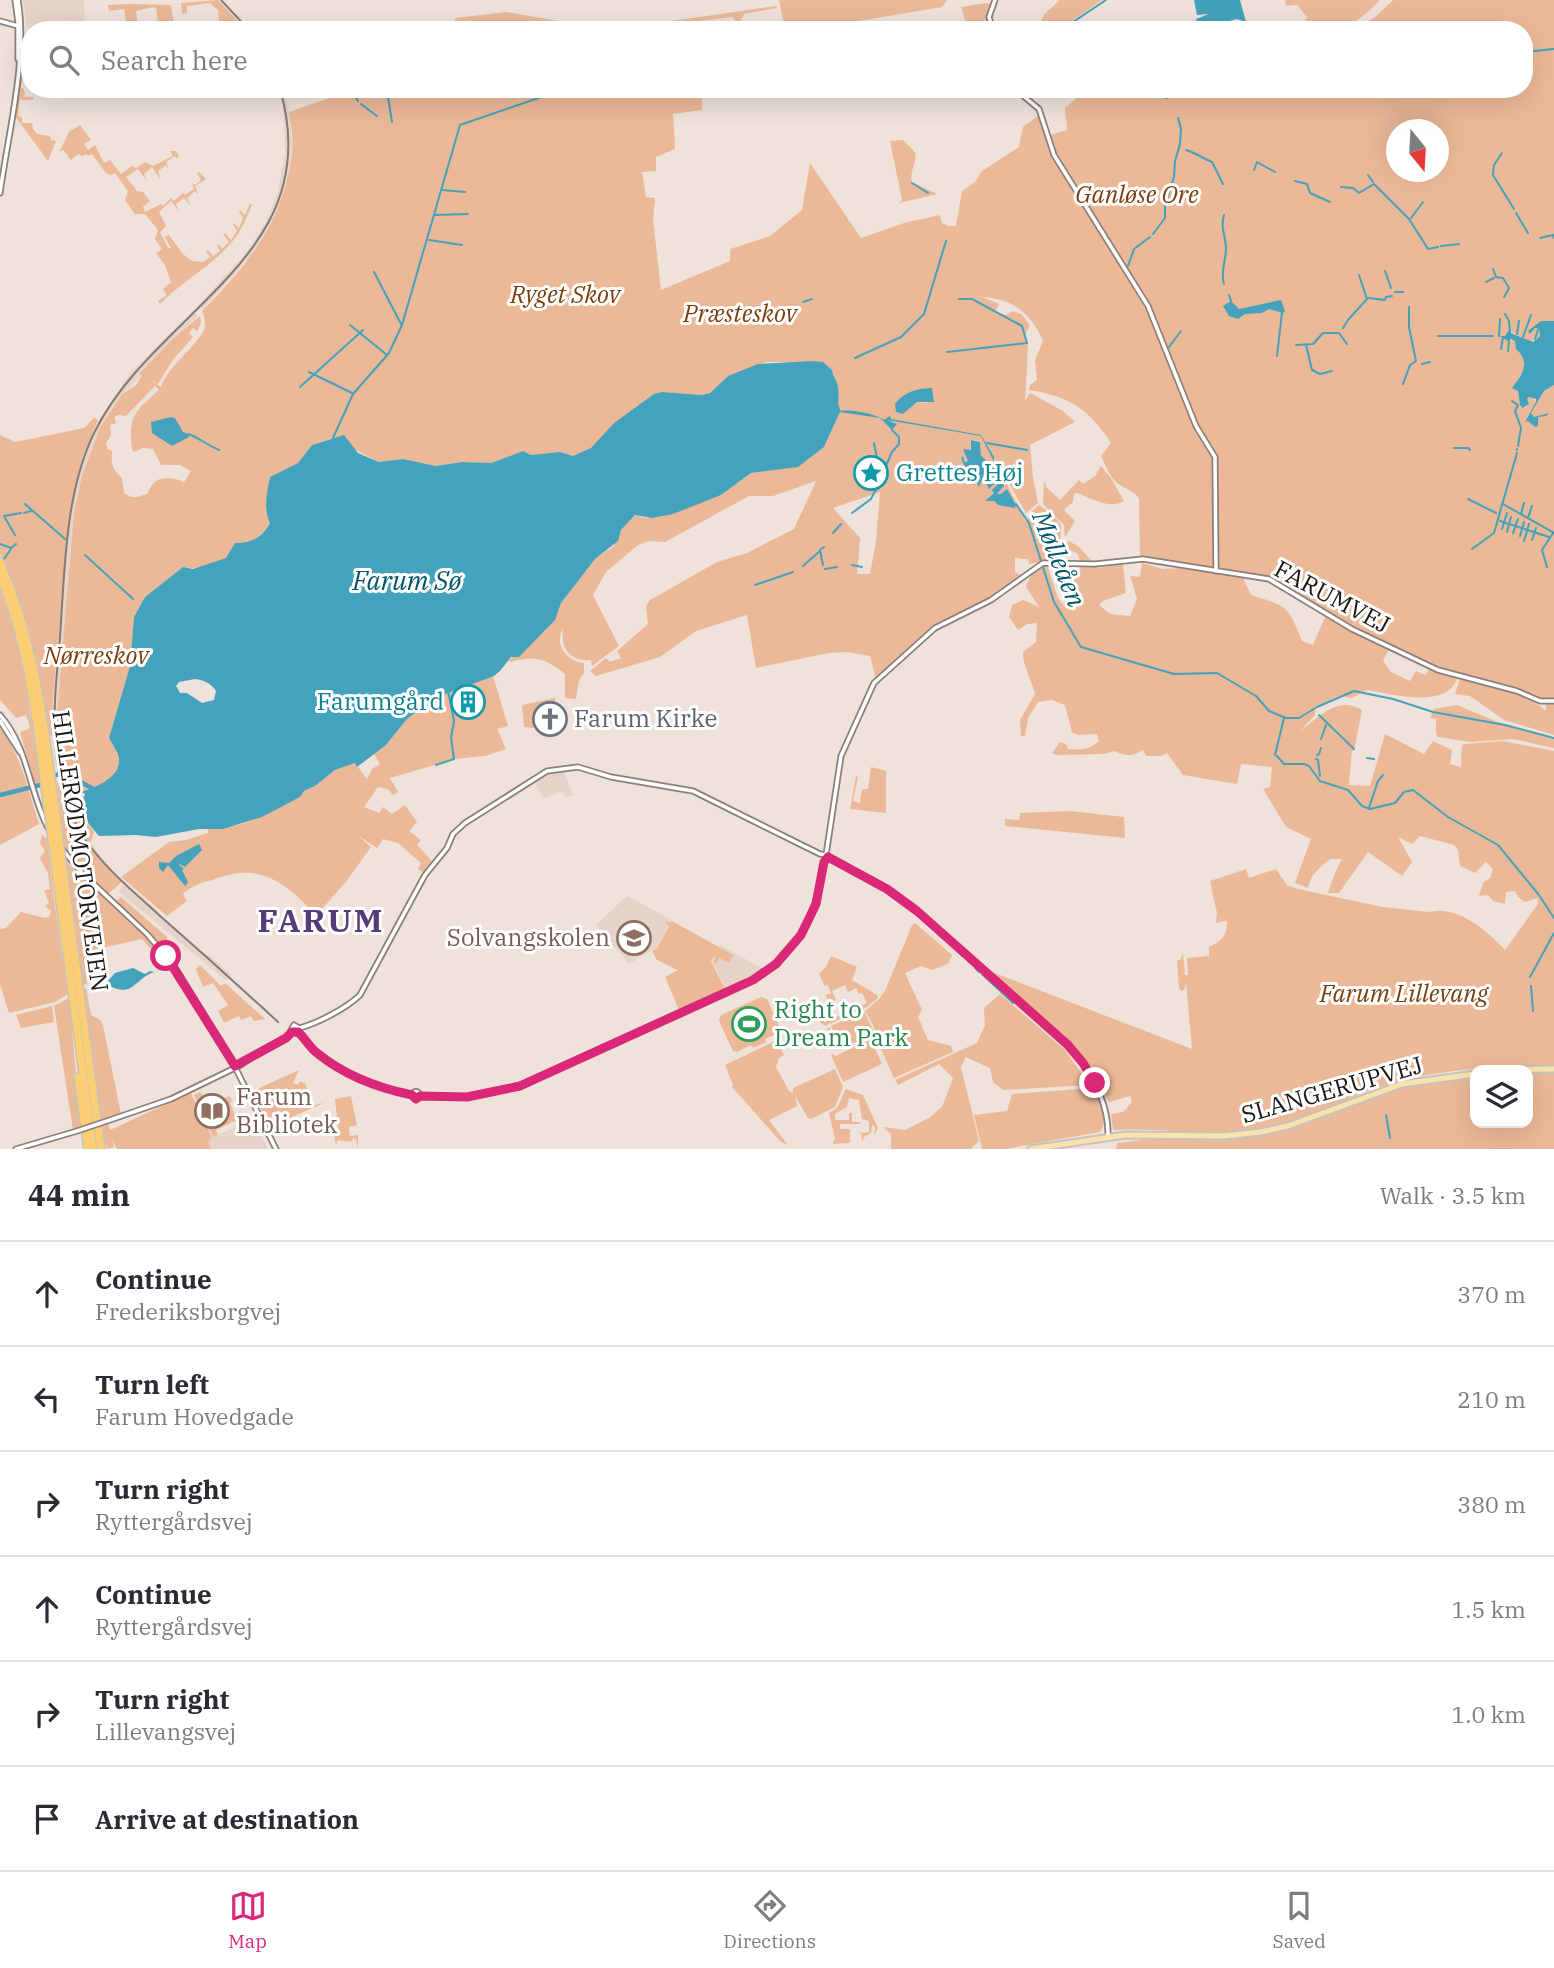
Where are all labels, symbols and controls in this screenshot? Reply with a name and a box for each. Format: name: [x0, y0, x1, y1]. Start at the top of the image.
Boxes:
search box: [21, 21, 1533, 98]
icon: search: [45, 41, 83, 79]
text: Search here: [101, 43, 247, 77]
north arrow: [1386, 119, 1449, 182]
park label: Ganløse Ore: [1075, 178, 1199, 210]
park label: Ryget Skov: [509, 278, 622, 310]
park label: Præsteskov: [682, 297, 799, 329]
place icon: Grettes Høj: [852, 454, 890, 492]
place label: Grettes Høj: [896, 456, 1023, 488]
water label: Mølleåen: [1025, 505, 1095, 612]
street label: FARUMVEJ: [1269, 552, 1396, 640]
water label: Farum Sø: [352, 563, 463, 597]
park label: Nørreskov: [43, 639, 150, 671]
building icon: Farumgård: [449, 683, 487, 721]
place label: Farumgård: [317, 685, 444, 717]
church icon: Farum Kirke: [531, 700, 569, 738]
place label: Farum Kirke: [574, 702, 717, 734]
street label: HILLERØDMOTORVEJEN: [45, 708, 117, 993]
district label: FARUM: [257, 899, 385, 941]
school or university icon: Solvangskolen: [615, 919, 653, 957]
place label: Solvangskolen: [447, 921, 610, 953]
route start: [150, 940, 181, 971]
park label: Farum Lillevang: [1319, 977, 1489, 1009]
place label: Right to Dream Park: [774, 993, 909, 1053]
sports icon: Right to Dream Park: [730, 1005, 768, 1043]
street label: SLANGERUPVEJ: [1237, 1048, 1426, 1130]
map controls: [1470, 1065, 1533, 1128]
button: layers: [1470, 1065, 1533, 1128]
route end: [1079, 1067, 1110, 1098]
place label: Farum Bibliotek: [236, 1080, 338, 1140]
library icon: Farum Bibliotek: [193, 1092, 231, 1130]
text: 44 min: [28, 1175, 130, 1214]
text: Walk · 3.5 km: [1380, 1180, 1526, 1210]
text: Continue: [95, 1262, 212, 1296]
icon: ahead: [28, 1275, 66, 1313]
text: 370 m: [1457, 1279, 1526, 1309]
text: Frederiksborgvej: [95, 1296, 281, 1326]
text: Turn left: [95, 1367, 209, 1401]
icon: left: [28, 1380, 66, 1418]
text: 210 m: [1457, 1384, 1526, 1414]
text: Farum Hovedgade: [95, 1401, 294, 1431]
text: Turn right: [95, 1472, 229, 1506]
icon: right: [28, 1485, 66, 1523]
text: 380 m: [1457, 1489, 1526, 1519]
text: Ryttergårdsvej: [95, 1506, 253, 1536]
text: Continue: [95, 1577, 212, 1611]
icon: ahead: [28, 1590, 66, 1628]
text: 1.5 km: [1452, 1594, 1526, 1624]
text: Ryttergårdsvej: [95, 1611, 253, 1641]
text: Turn right: [95, 1682, 229, 1716]
icon: right: [28, 1695, 66, 1733]
text: 1.0 km: [1452, 1699, 1526, 1729]
text: Lillevangsvej: [95, 1716, 236, 1746]
icon: arrive: [28, 1800, 66, 1838]
text: Arrive at destination: [95, 1802, 359, 1836]
tab: Map: [228, 1887, 267, 1953]
tab: Directions: [723, 1887, 816, 1953]
tab: Saved: [1273, 1887, 1326, 1953]

